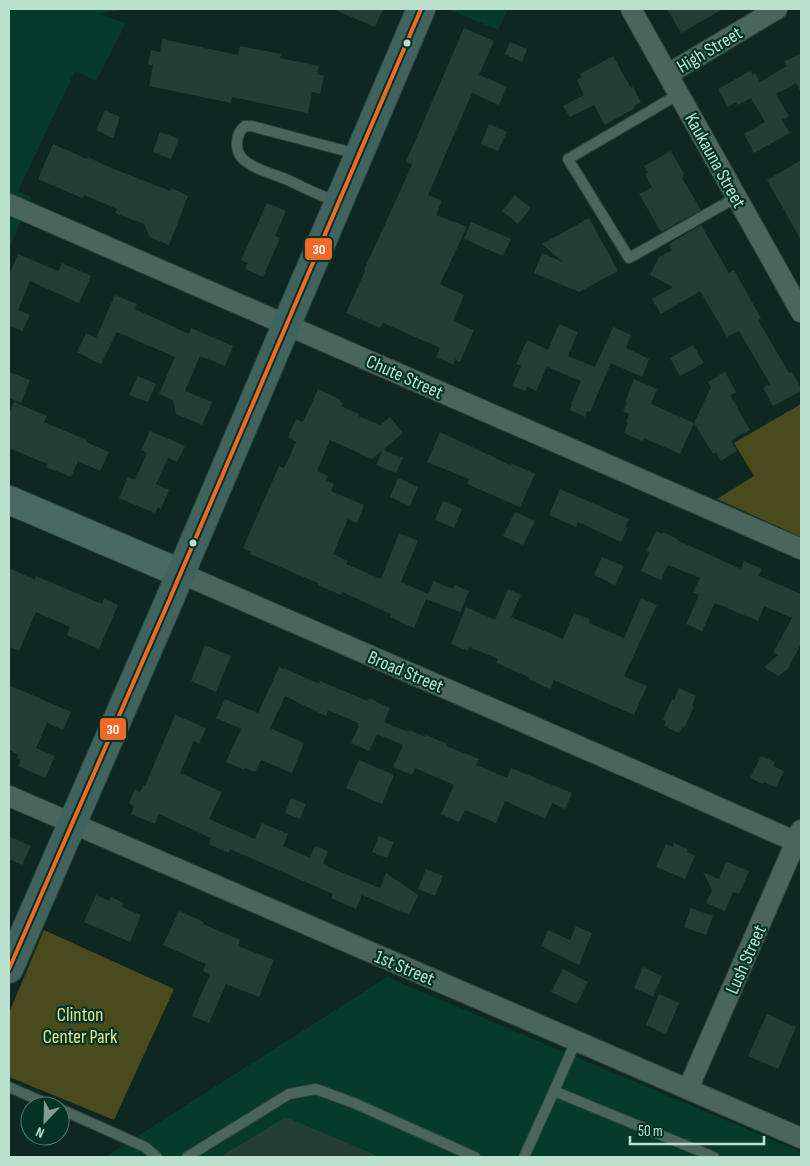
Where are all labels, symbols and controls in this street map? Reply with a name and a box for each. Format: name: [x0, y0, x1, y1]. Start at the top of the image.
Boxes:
street label: High Street: [673, 22, 747, 79]
unlabelled marker: [402, 38, 412, 48]
street label: Kaukauna Street: [679, 109, 750, 212]
line badge: 30: [304, 237, 333, 261]
text: 30: [313, 241, 326, 258]
street label: Chute Street: [362, 350, 447, 405]
unlabelled marker: [188, 538, 198, 548]
street label: Broad Street: [364, 646, 447, 699]
line badge: 30: [99, 717, 127, 741]
text: 30: [107, 721, 120, 738]
street label: Lush Street: [721, 921, 772, 998]
street label: 1st Street: [371, 946, 438, 991]
park label: Clinton Center Park: [43, 1004, 118, 1049]
north arrow: [20, 1096, 70, 1146]
scale bar: [630, 1114, 764, 1146]
text: 50 m: [638, 1122, 663, 1141]
text: N: [33, 1123, 47, 1142]

